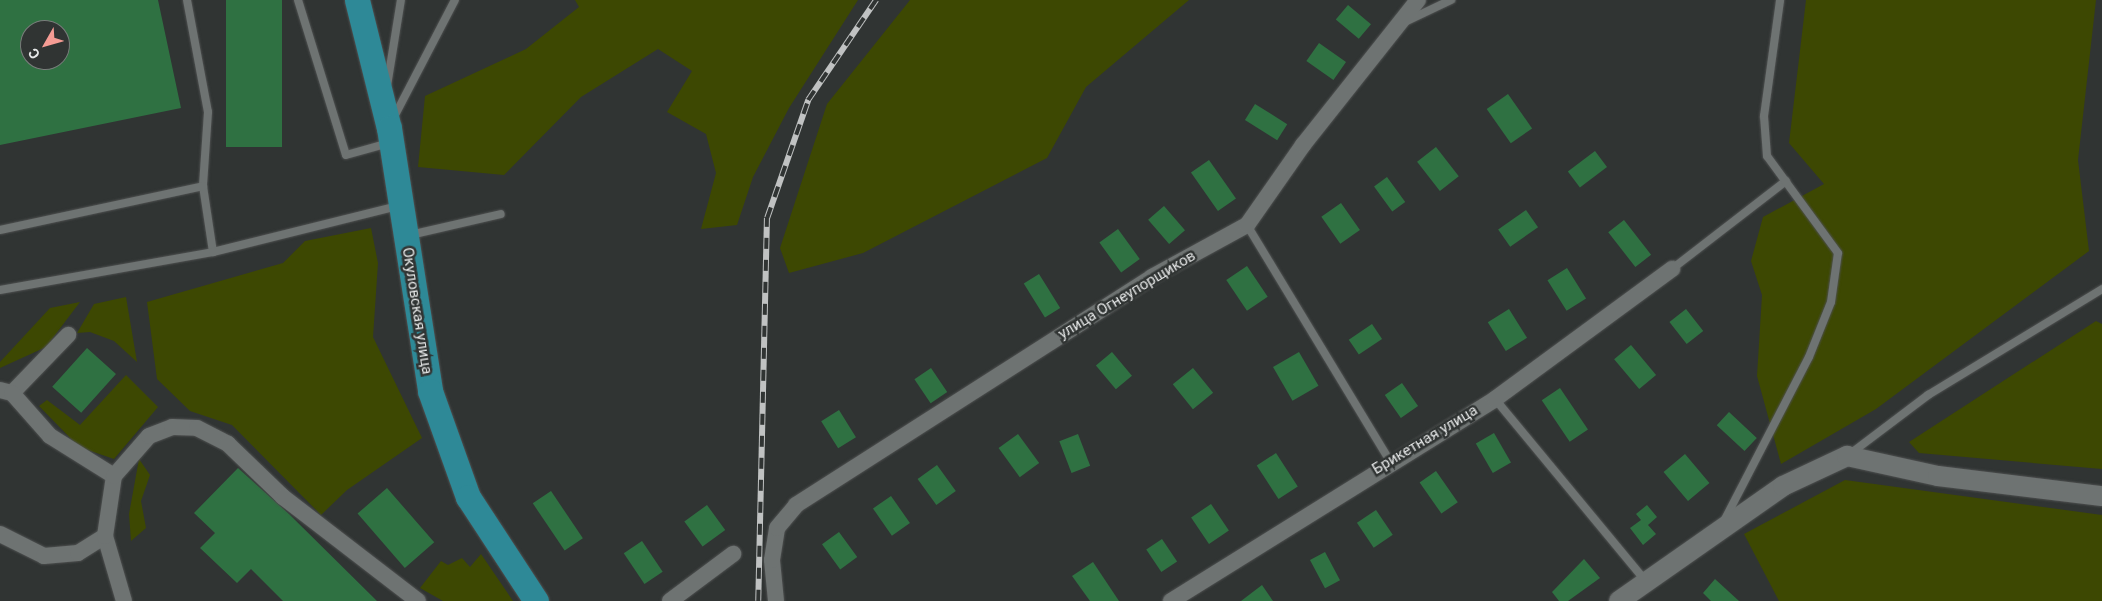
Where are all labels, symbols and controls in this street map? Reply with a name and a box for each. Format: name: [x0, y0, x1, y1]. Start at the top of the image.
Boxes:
north arrow: [20, 20, 70, 70]
text: С: [25, 45, 43, 62]
street label: Окуловская улица: [398, 246, 436, 376]
street label: улица Огнеупорщиков: [1055, 247, 1199, 343]
street label: Брикетная улица: [1369, 401, 1481, 479]

